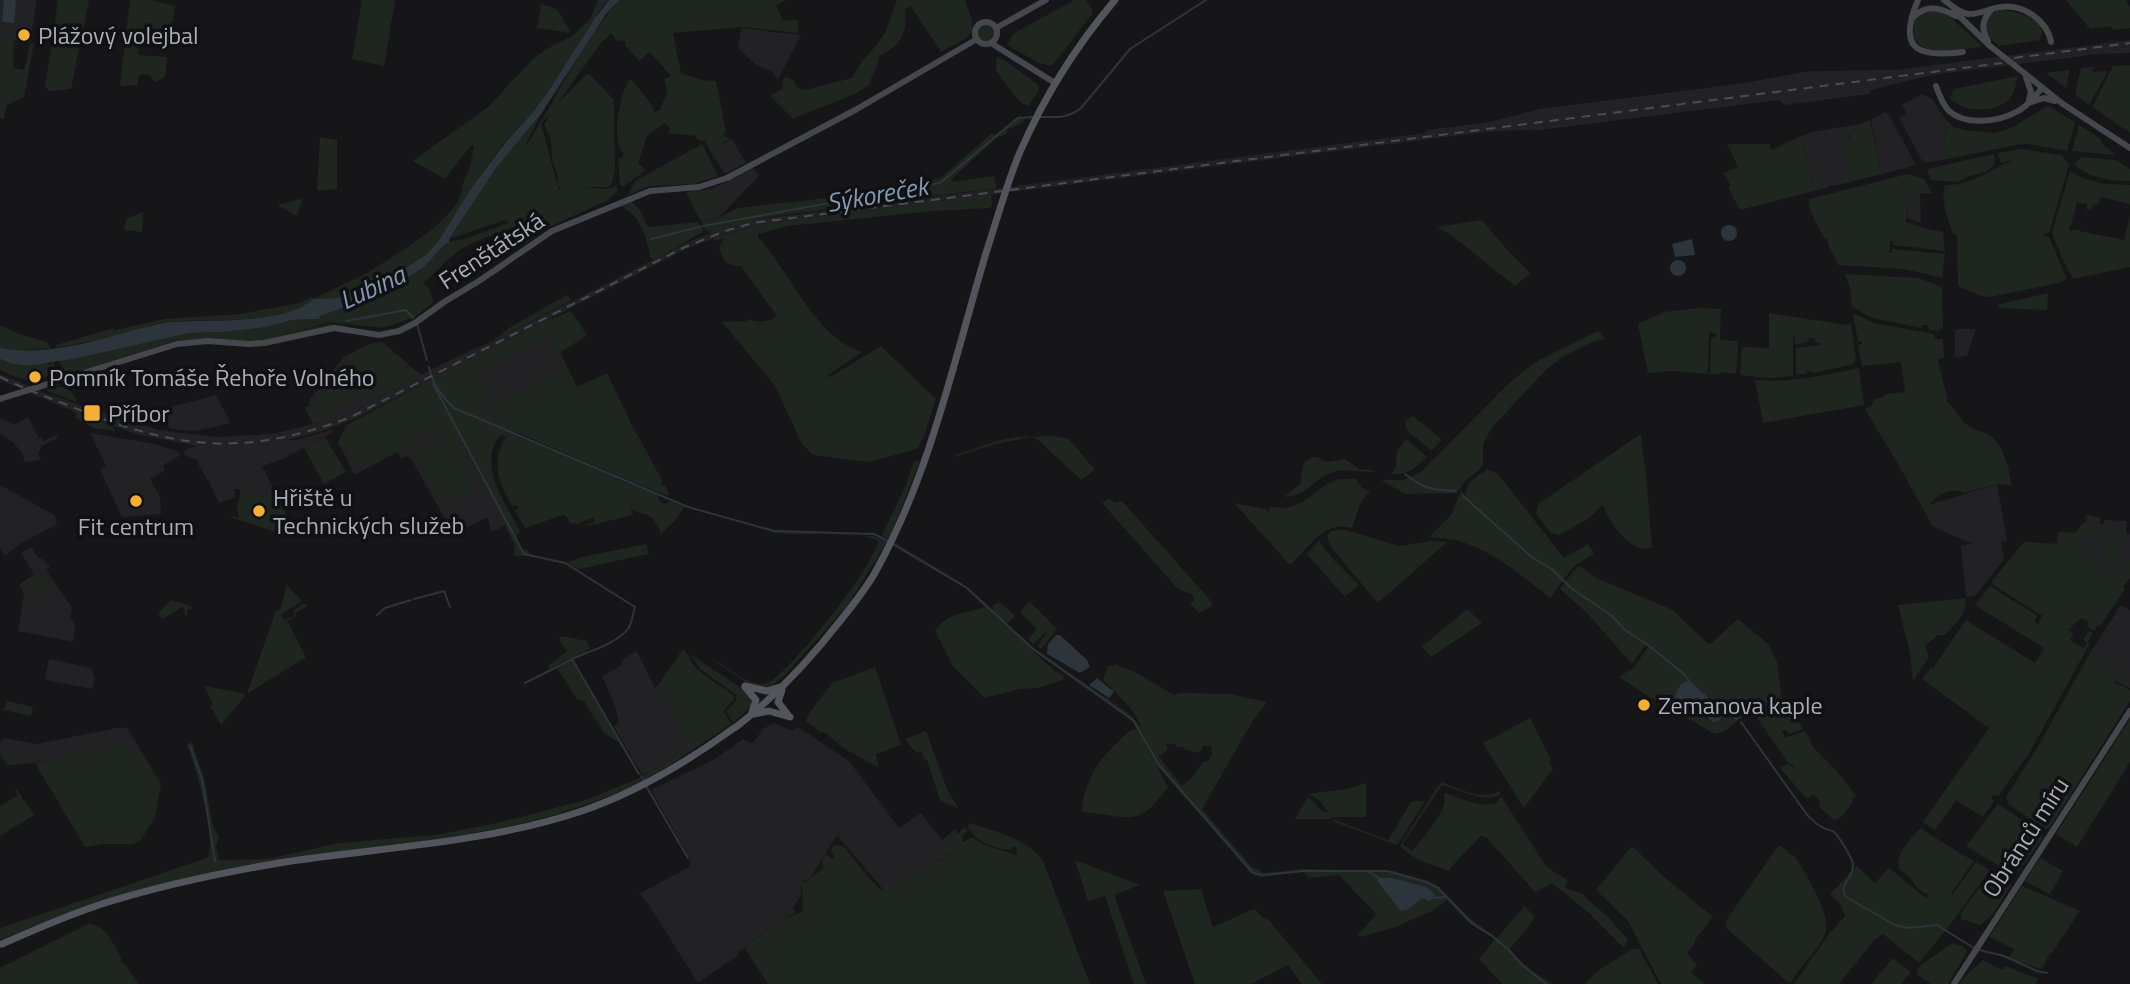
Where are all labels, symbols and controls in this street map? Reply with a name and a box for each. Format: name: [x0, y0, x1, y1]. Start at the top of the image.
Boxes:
place label: Plážový volejbal: [38, 17, 199, 53]
marker: Plážový volejbal: [16, 27, 32, 43]
water label: Sýkoreček: [823, 165, 934, 222]
street label: Frenštátská: [431, 202, 551, 298]
water label: Lubina: [333, 254, 413, 319]
place label: Pomník Tomáše Řehoře Volného: [49, 359, 375, 395]
marker: Pomník Tomáše Řehoře Volného: [27, 369, 43, 385]
place label: Příbor: [108, 395, 170, 431]
marker: Příbor: [82, 403, 102, 423]
place label: Hřiště u Technických služeb: [273, 479, 464, 543]
marker: Fit centrum: [128, 493, 144, 509]
marker: Hřiště u Technických služeb: [251, 503, 267, 519]
place label: Fit centrum: [78, 508, 194, 544]
place label: Zemanova kaple: [1658, 687, 1823, 723]
marker: Zemanova kaple: [1636, 697, 1652, 713]
street label: Obránců míru: [1973, 770, 2077, 904]

